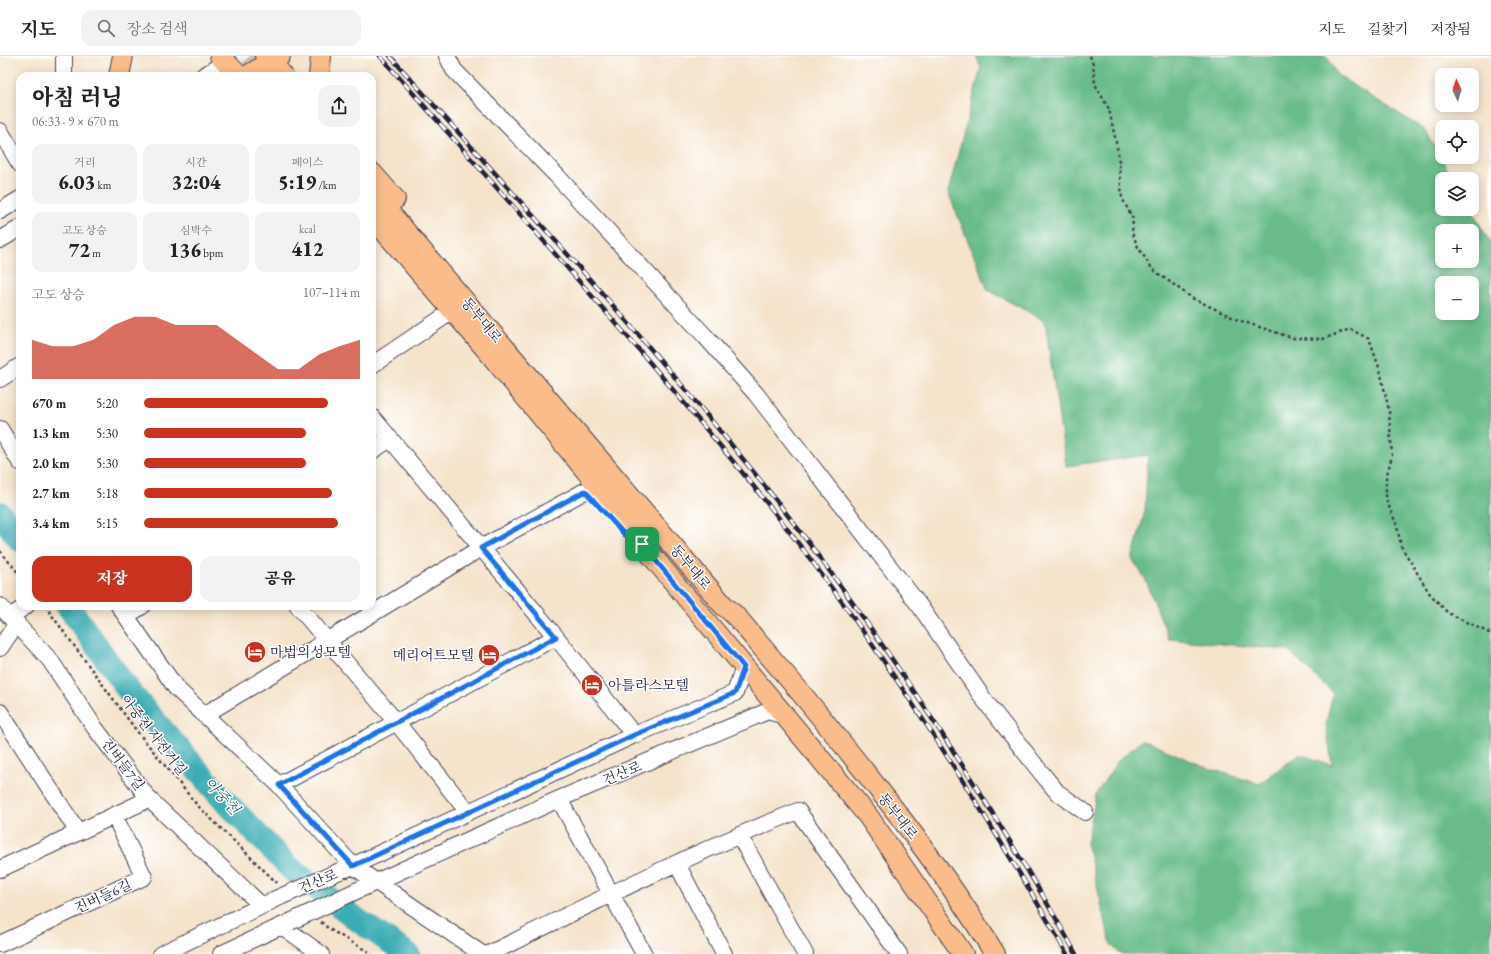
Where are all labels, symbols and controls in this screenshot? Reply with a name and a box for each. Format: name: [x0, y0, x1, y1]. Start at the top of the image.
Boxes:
search box: [81, 10, 361, 46]
text: 지도: [20, 17, 57, 42]
icon: search: [95, 17, 117, 39]
text: 장소 검색: [127, 19, 188, 38]
text: 지도: [1319, 20, 1346, 38]
text: 길찾기: [1368, 20, 1408, 38]
text: 저장됨: [1430, 20, 1471, 38]
north arrow: [1435, 68, 1479, 112]
map controls: [1435, 68, 1479, 320]
text: 아침 러닝: [32, 83, 122, 112]
button: share: [318, 85, 360, 127]
text: 06:33 · 9 × 670 m: [32, 113, 119, 130]
button: locate: [1435, 120, 1479, 164]
text: 거리: [74, 155, 95, 169]
text: 시간: [185, 155, 207, 169]
text: 페이스: [291, 155, 323, 169]
text: 6.03: [58, 169, 95, 195]
text: 32:04: [172, 169, 220, 195]
text: 5:19: [278, 169, 316, 195]
button: layers: [1435, 172, 1479, 216]
text: km: [95, 178, 111, 192]
text: /km: [316, 178, 337, 192]
text: kcal: [299, 222, 316, 236]
text: 고도 상승: [62, 223, 107, 237]
text: 심박수: [180, 223, 212, 237]
button: +: [1435, 224, 1479, 268]
text: 412: [291, 236, 324, 262]
text: 72: [68, 237, 90, 263]
text: 136: [169, 237, 201, 263]
text: m: [90, 246, 101, 260]
text: bpm: [201, 246, 223, 260]
button: −: [1435, 276, 1479, 320]
text: 107–114 m: [303, 284, 360, 301]
text: 고도 상승: [32, 286, 85, 303]
street label: 동부대로: [458, 293, 507, 347]
text: 670 m: [32, 395, 66, 412]
text: 5:20: [96, 395, 118, 412]
text: 1.3 km: [32, 425, 70, 442]
text: 5:30: [96, 425, 118, 442]
text: 2.0 km: [32, 455, 70, 472]
text: 5:30: [96, 455, 118, 472]
text: 2.7 km: [32, 485, 70, 502]
text: 5:18: [96, 485, 118, 502]
text: 3.4 km: [32, 515, 70, 532]
text: 5:15: [96, 515, 118, 532]
pin: [625, 527, 659, 561]
icon: arrive: [631, 533, 653, 555]
street label: 동부대로: [667, 540, 716, 594]
button: 저장: [32, 556, 192, 602]
button: 공유: [200, 556, 360, 602]
hotel icon: 마법의성모텔: [242, 639, 268, 665]
hotel icon: 메리어트모텔: [476, 642, 502, 668]
place label: 마법의성모텔: [270, 643, 351, 661]
place label: 메리어트모텔: [393, 646, 474, 664]
hotel icon: 아틀라스모텔: [579, 672, 605, 698]
place label: 아틀라스모텔: [608, 676, 689, 694]
street label: 아중천 자전거길: [117, 691, 191, 779]
street label: 진버들7길: [98, 734, 148, 794]
street label: 건산로: [600, 757, 645, 789]
water label: 아중천: [201, 773, 245, 819]
street label: 동부대로: [874, 789, 922, 843]
street label: 건산로: [296, 865, 341, 897]
street label: 진버들6길: [72, 875, 134, 917]

